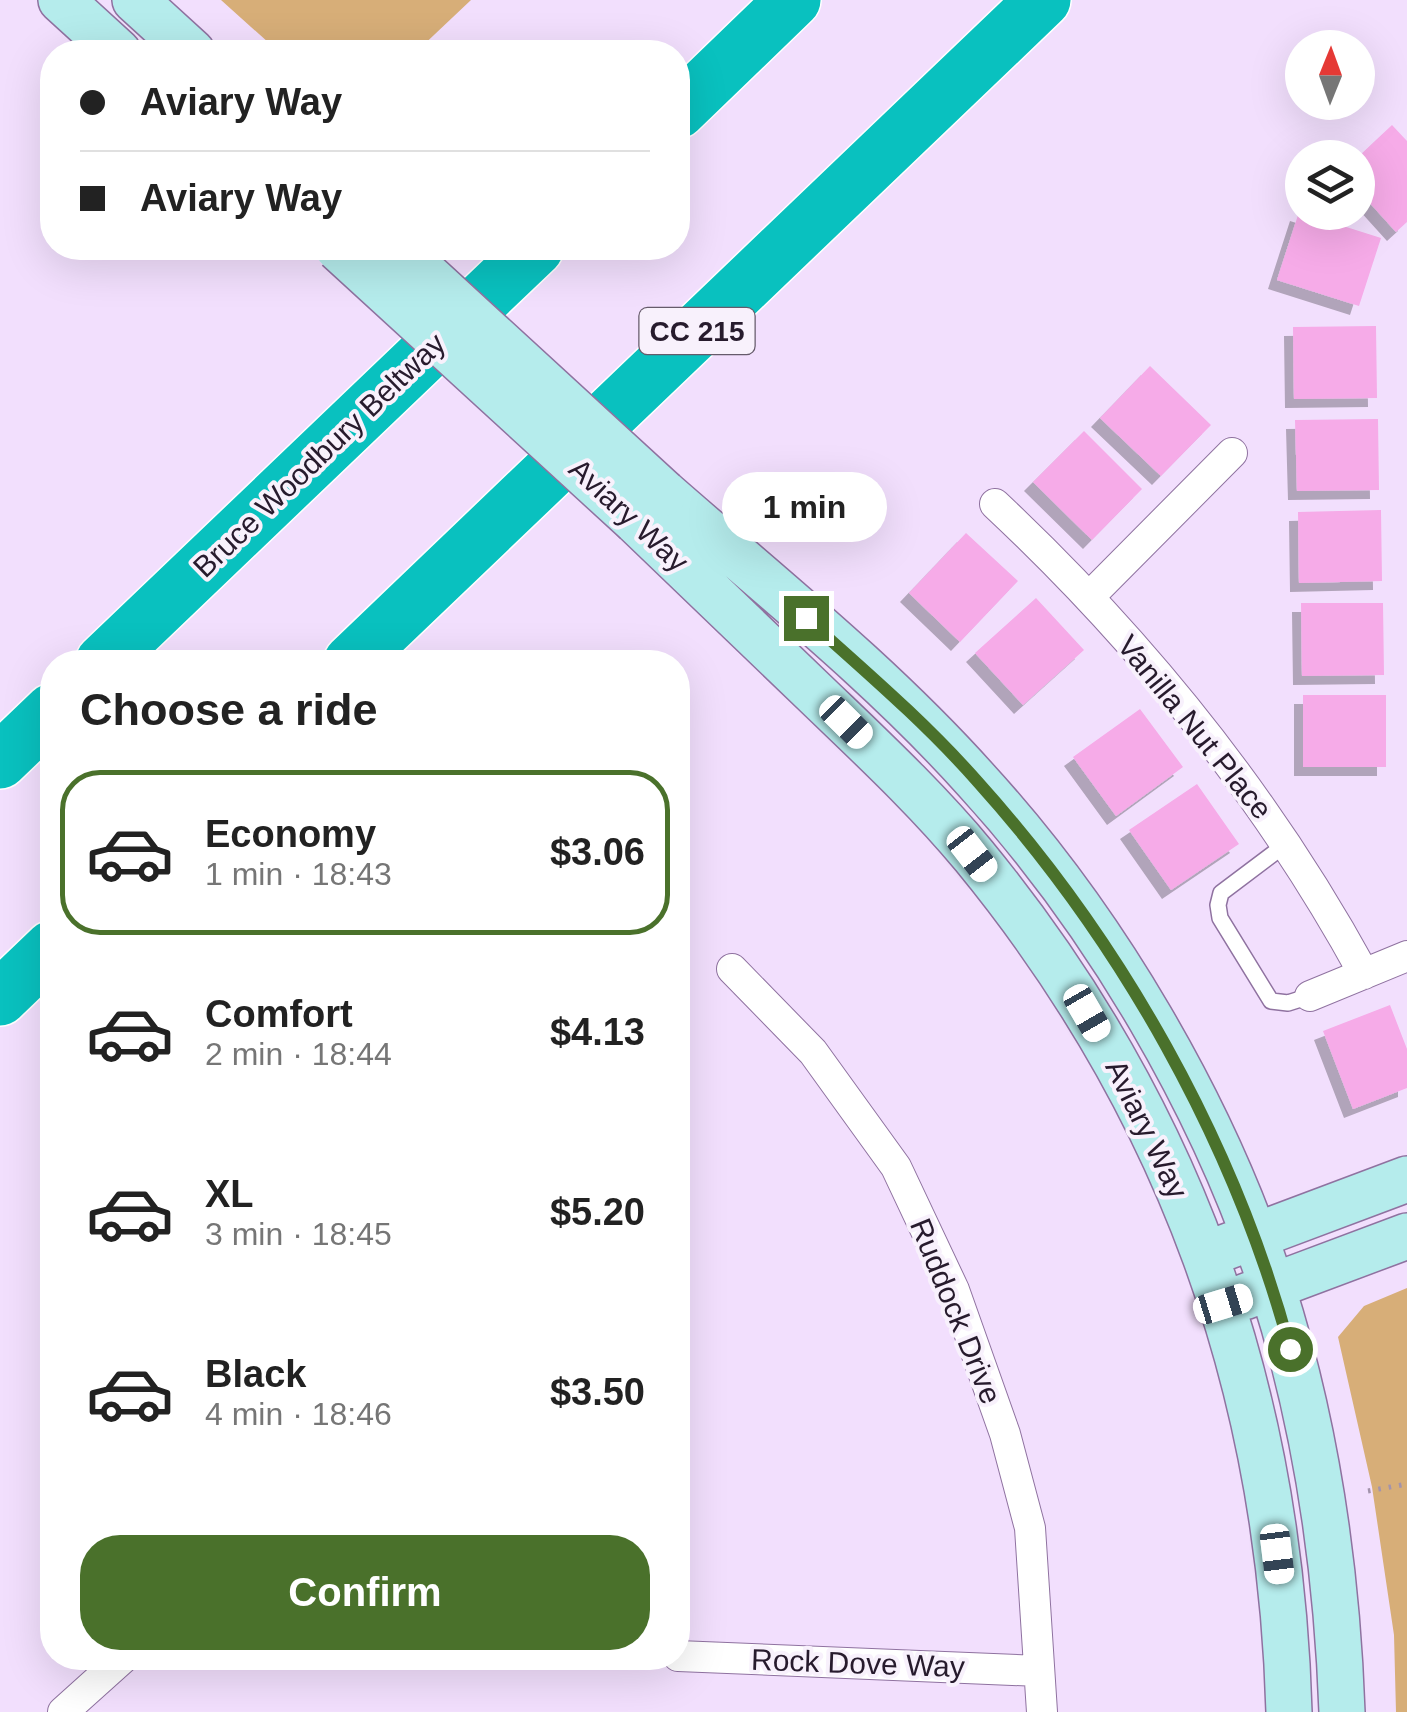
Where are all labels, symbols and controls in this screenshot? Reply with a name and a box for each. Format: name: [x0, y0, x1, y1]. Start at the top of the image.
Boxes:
north arrow: [1285, 30, 1375, 120]
map controls: [1285, 30, 1375, 230]
text: Aviary Way: [140, 81, 342, 123]
button: layers: [1285, 140, 1375, 230]
text: Aviary Way: [140, 177, 342, 219]
road number: CC 215: [640, 308, 754, 354]
street label: Bruce Woodbury Beltway: [187, 326, 451, 584]
street label: Aviary Way: [563, 452, 695, 578]
callout: 1 min: [724, 473, 888, 543]
text: 1 min: [763, 489, 846, 525]
route end: [784, 596, 829, 641]
street label: Vanilla Nut Place: [1111, 629, 1279, 825]
text: Choose a ride: [80, 684, 378, 735]
car: [814, 690, 878, 754]
icon: car: [85, 808, 175, 898]
text: Economy: [205, 813, 376, 855]
car: [942, 821, 1002, 887]
text: $3.06: [550, 831, 645, 873]
text: 1 min · 18:43: [205, 856, 392, 892]
car: [1059, 980, 1115, 1046]
icon: car: [85, 988, 175, 1078]
text: Comfort: [205, 993, 353, 1035]
text: $4.13: [550, 1011, 645, 1053]
text: 2 min · 18:44: [205, 1036, 392, 1072]
street label: Aviary Way: [1099, 1054, 1195, 1204]
icon: car: [85, 1168, 175, 1258]
text: XL: [205, 1173, 254, 1215]
text: $5.20: [550, 1191, 645, 1233]
street label: Ruddock Drive: [904, 1214, 1008, 1408]
text: 3 min · 18:45: [205, 1216, 392, 1252]
car: [1190, 1281, 1256, 1327]
route start: [1268, 1327, 1313, 1372]
icon: car: [85, 1348, 175, 1438]
text: Black: [205, 1353, 306, 1395]
text: $3.50: [550, 1371, 645, 1413]
text: 4 min · 18:46: [205, 1396, 392, 1432]
car: [1258, 1522, 1296, 1586]
button: Confirm: [80, 1535, 650, 1650]
street label: Rock Dove Way: [751, 1643, 965, 1683]

